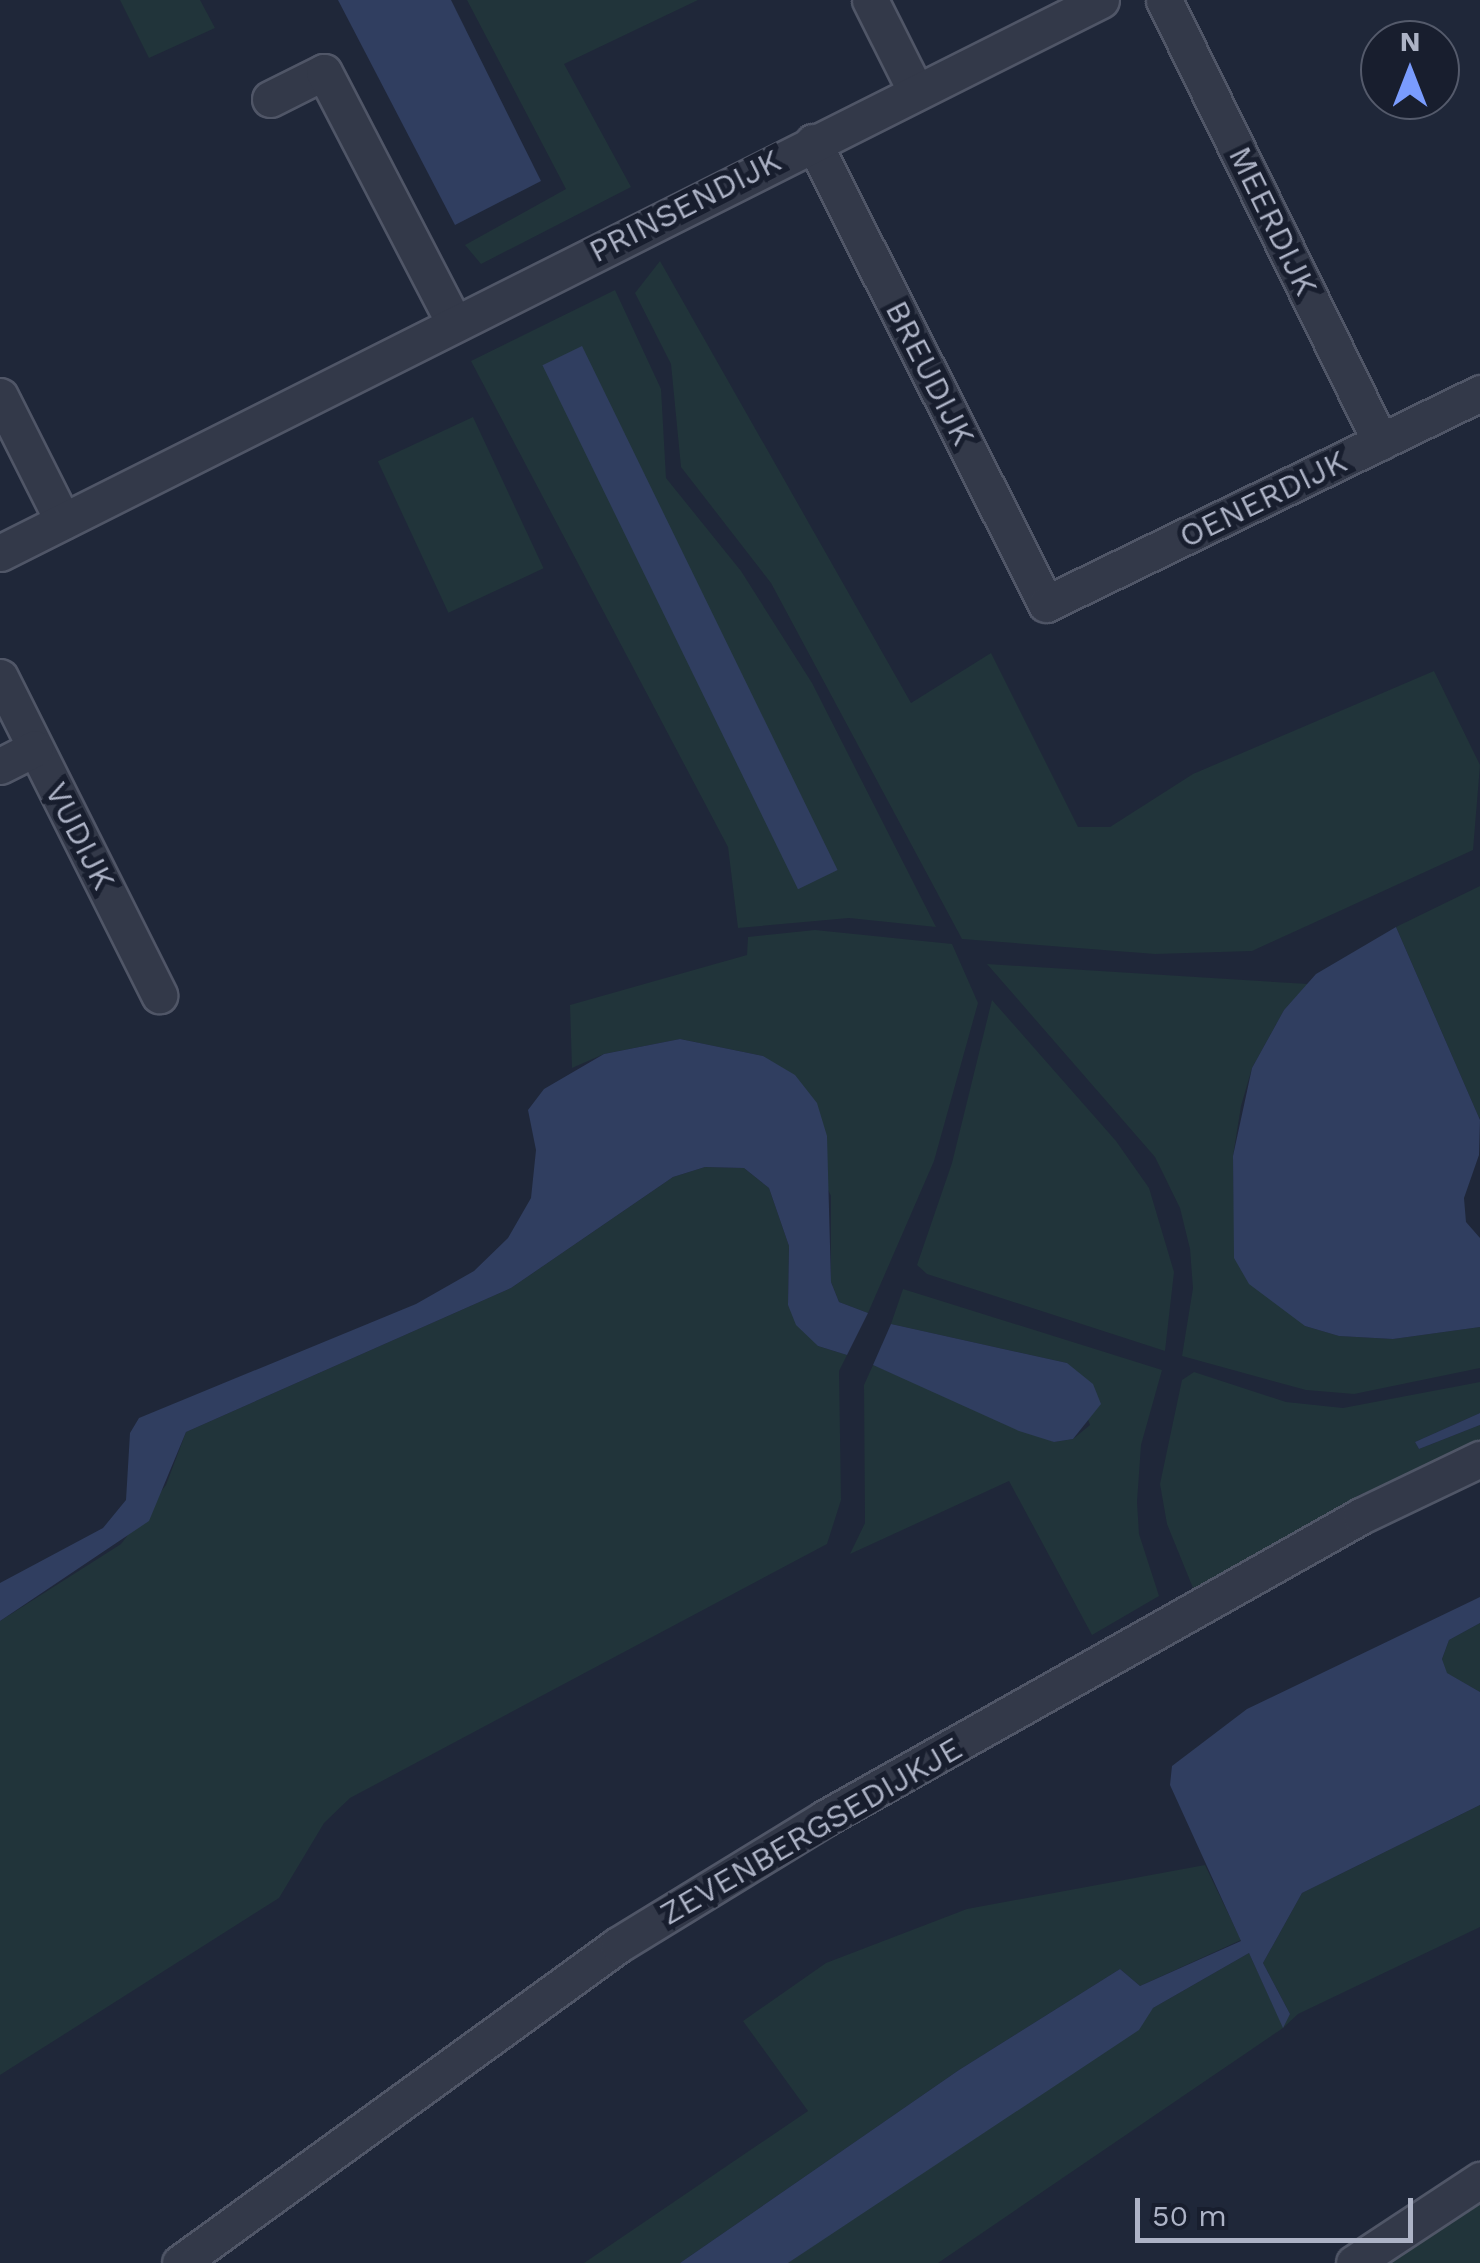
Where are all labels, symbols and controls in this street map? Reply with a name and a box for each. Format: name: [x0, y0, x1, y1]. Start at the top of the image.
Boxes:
north arrow: [1360, 20, 1460, 120]
text: N: [1400, 25, 1420, 58]
street label: MEERDIJK: [1220, 140, 1326, 302]
street label: PRINSENDIJK: [583, 141, 787, 271]
street label: BREUDIJK: [877, 294, 983, 452]
street label: OENERDIJK: [1173, 442, 1353, 556]
street label: VUDIJK: [37, 776, 123, 896]
street label: ZEVENBERGSEDIJKJE: [653, 1729, 969, 1933]
scale bar: [1140, 2178, 1418, 2240]
text: 50 m: [1152, 2198, 1227, 2233]

